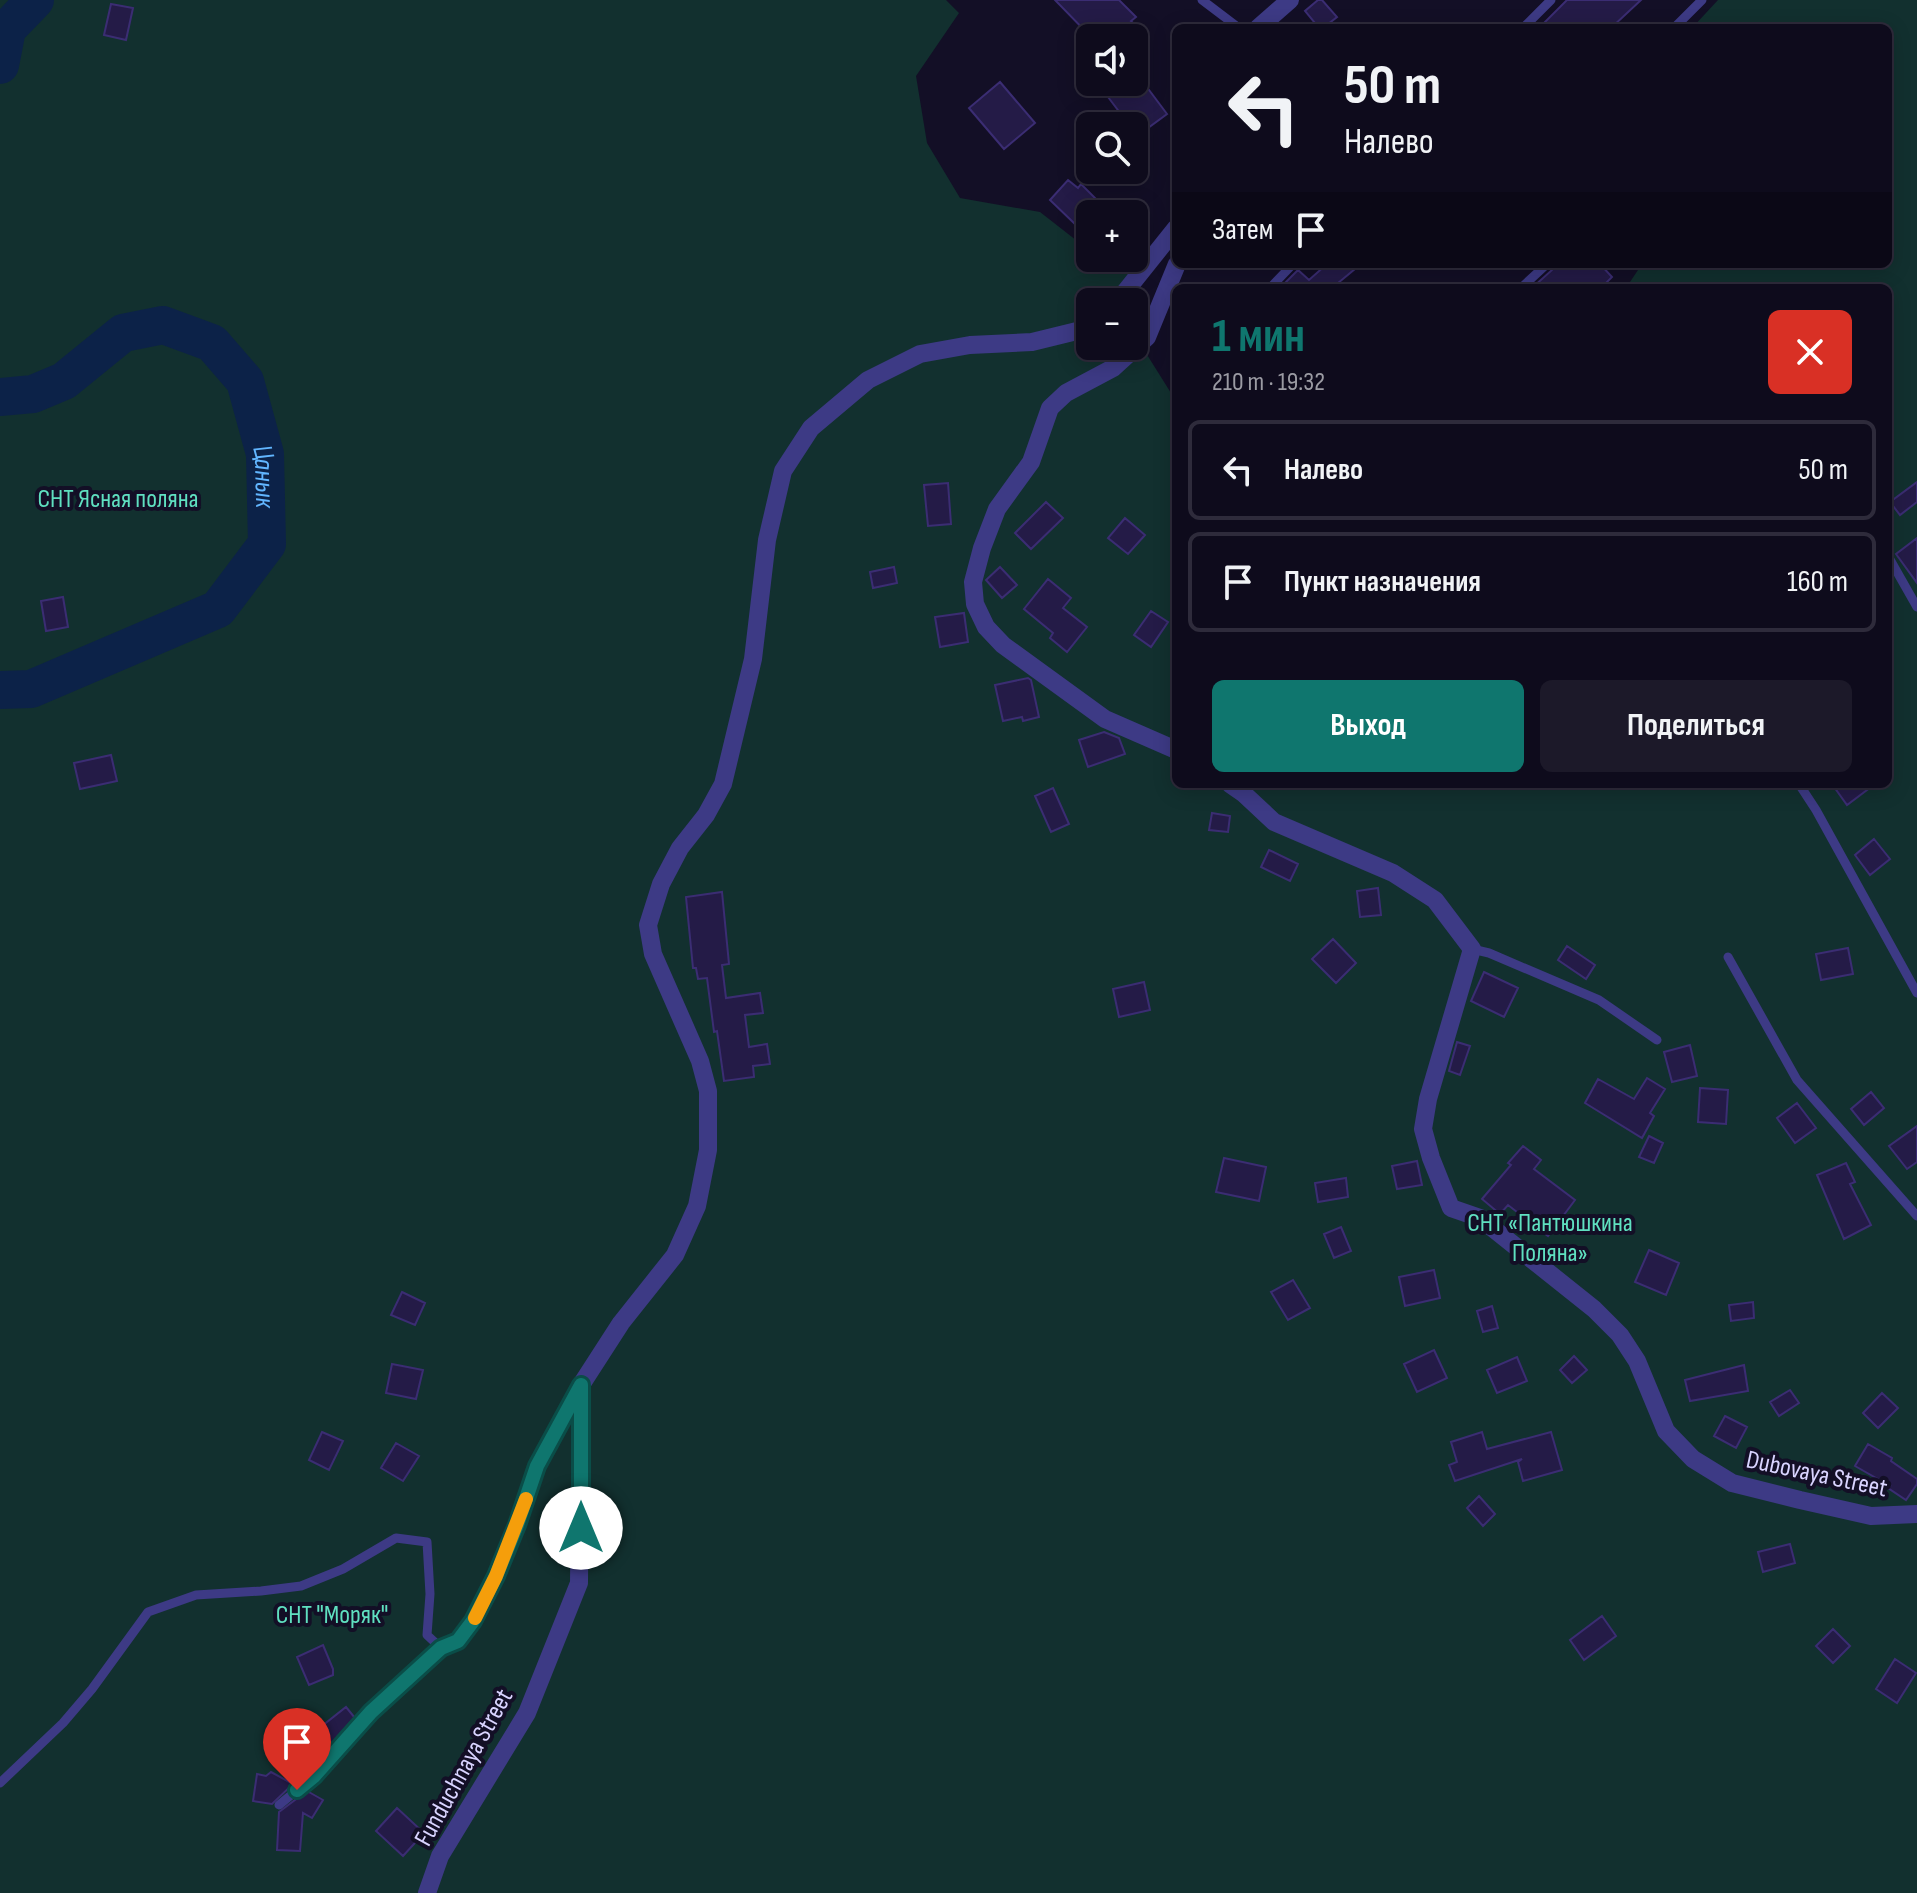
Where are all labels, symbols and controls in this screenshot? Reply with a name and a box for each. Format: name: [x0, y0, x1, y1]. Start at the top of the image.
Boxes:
map controls: [1076, 24, 1148, 360]
button: sound: [1076, 24, 1148, 96]
text: 50 m: [1344, 53, 1441, 120]
icon: left: [1212, 56, 1316, 160]
button: search: [1076, 112, 1148, 184]
text: Налево: [1344, 121, 1434, 164]
button: +: [1076, 200, 1148, 272]
icon: arrive: [1289, 208, 1333, 252]
text: Затем: [1212, 212, 1273, 248]
button: −: [1076, 288, 1148, 360]
text: 1 мин: [1212, 308, 1305, 365]
button: close: [1768, 310, 1852, 394]
text: 210 m · 19:32: [1212, 367, 1325, 398]
water label: Цанык: [245, 441, 281, 510]
icon: left: [1216, 448, 1260, 492]
text: Налево: [1284, 452, 1363, 488]
text: 50 m: [1799, 452, 1848, 488]
park label: СНТ Ясная поляна: [37, 484, 199, 515]
icon: arrive: [1216, 560, 1260, 604]
text: Пункт назначения: [1284, 564, 1481, 600]
text: 160 m: [1787, 564, 1848, 600]
button: Выход: [1212, 680, 1524, 772]
button: Поделиться: [1540, 680, 1852, 772]
park label: СНТ «Пантюшкина Поляна»: [1467, 1208, 1633, 1269]
street label: Dubovaya Street: [1743, 1444, 1890, 1505]
position arrow: [539, 1486, 623, 1570]
park label: СНТ "Моряк": [276, 1600, 388, 1631]
street label: Funduchnaya Street: [408, 1684, 520, 1852]
pin: [263, 1708, 331, 1790]
icon: arrive: [275, 1720, 319, 1764]

